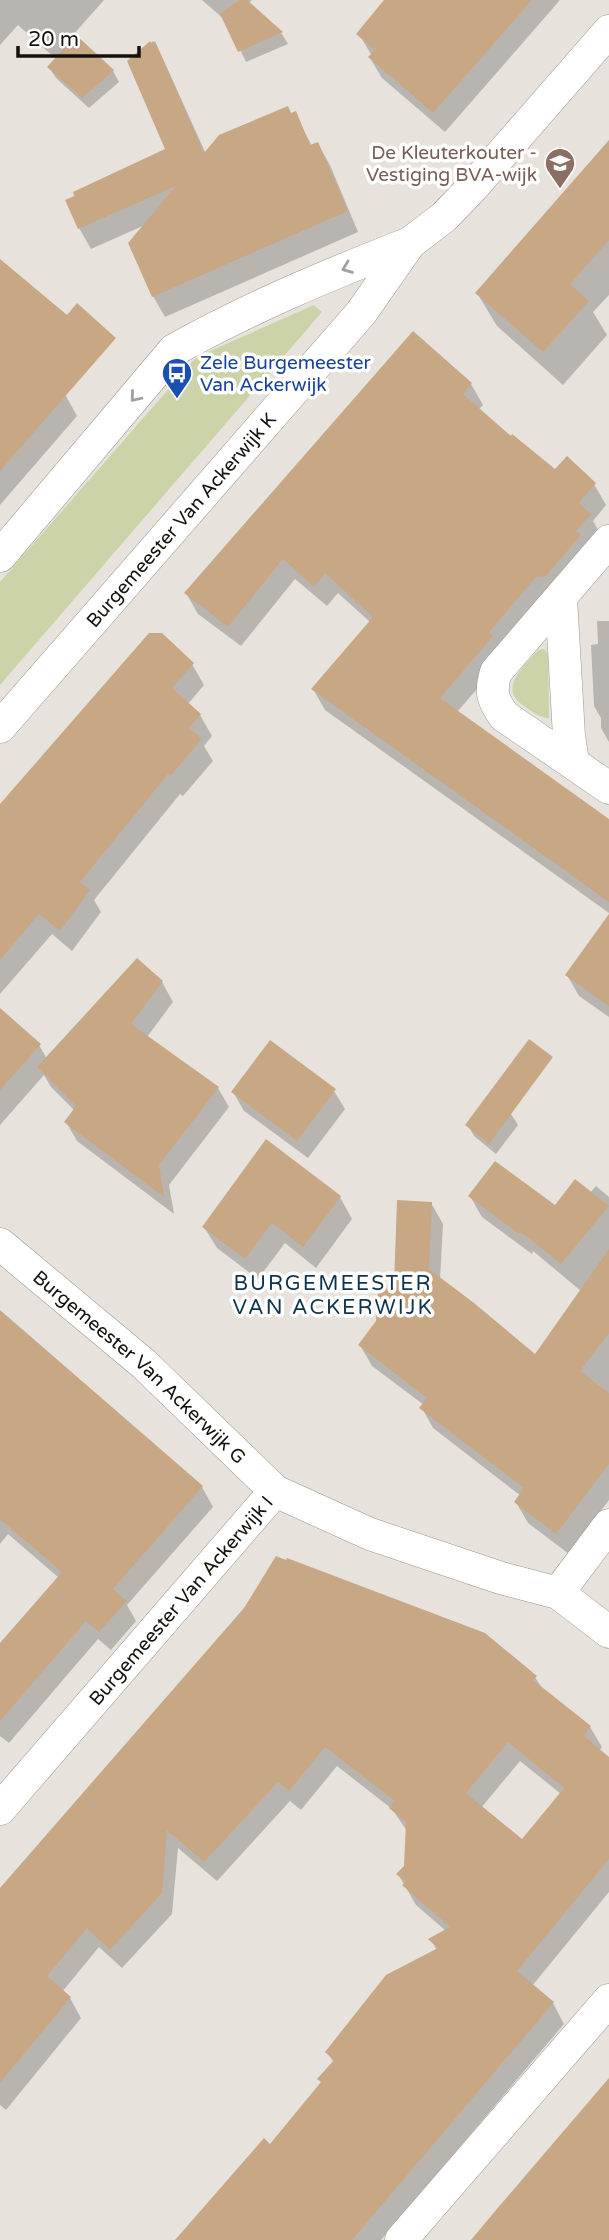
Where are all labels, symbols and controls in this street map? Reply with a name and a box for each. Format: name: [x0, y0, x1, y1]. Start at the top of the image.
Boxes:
scale bar: [18, 14, 138, 58]
text: 20 m: [28, 27, 79, 52]
place label: De Kleuterkouter - Vestiging BVA-wijk: [366, 142, 537, 186]
school or university icon: De Kleuterkouter - Vestiging BVA-wijk: [543, 146, 577, 190]
one-way arrow: [341, 259, 353, 273]
place label: Zele Burgemeester Van Ackerwijk: [200, 352, 372, 396]
bus stop icon: Zele Burgemeester Van Ackerwijk: [160, 356, 194, 400]
one-way arrow: [131, 388, 143, 401]
street label: Burgemeester Van Ackerwijk K: [82, 409, 281, 632]
street label: Burgemeester Van Ackerwijk G: [28, 1266, 250, 1469]
district label: BURGEMEESTER VAN ACKERWIJK: [232, 1271, 434, 1320]
street label: Burgemeester Van Ackerwijk I: [85, 1492, 278, 1710]

